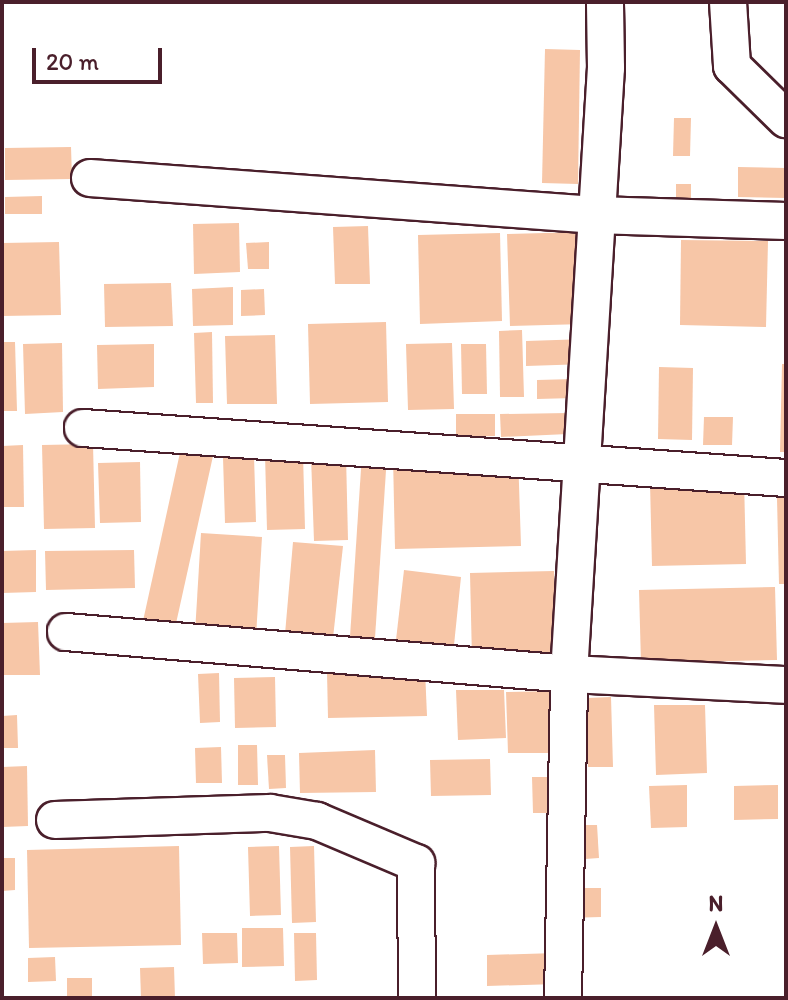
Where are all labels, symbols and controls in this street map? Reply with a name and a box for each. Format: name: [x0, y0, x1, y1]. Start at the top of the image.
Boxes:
scale bar: [36, 32, 166, 82]
text: 20 m: [46, 47, 99, 76]
north arrow: [676, 888, 756, 968]
text: N: [709, 890, 723, 917]

